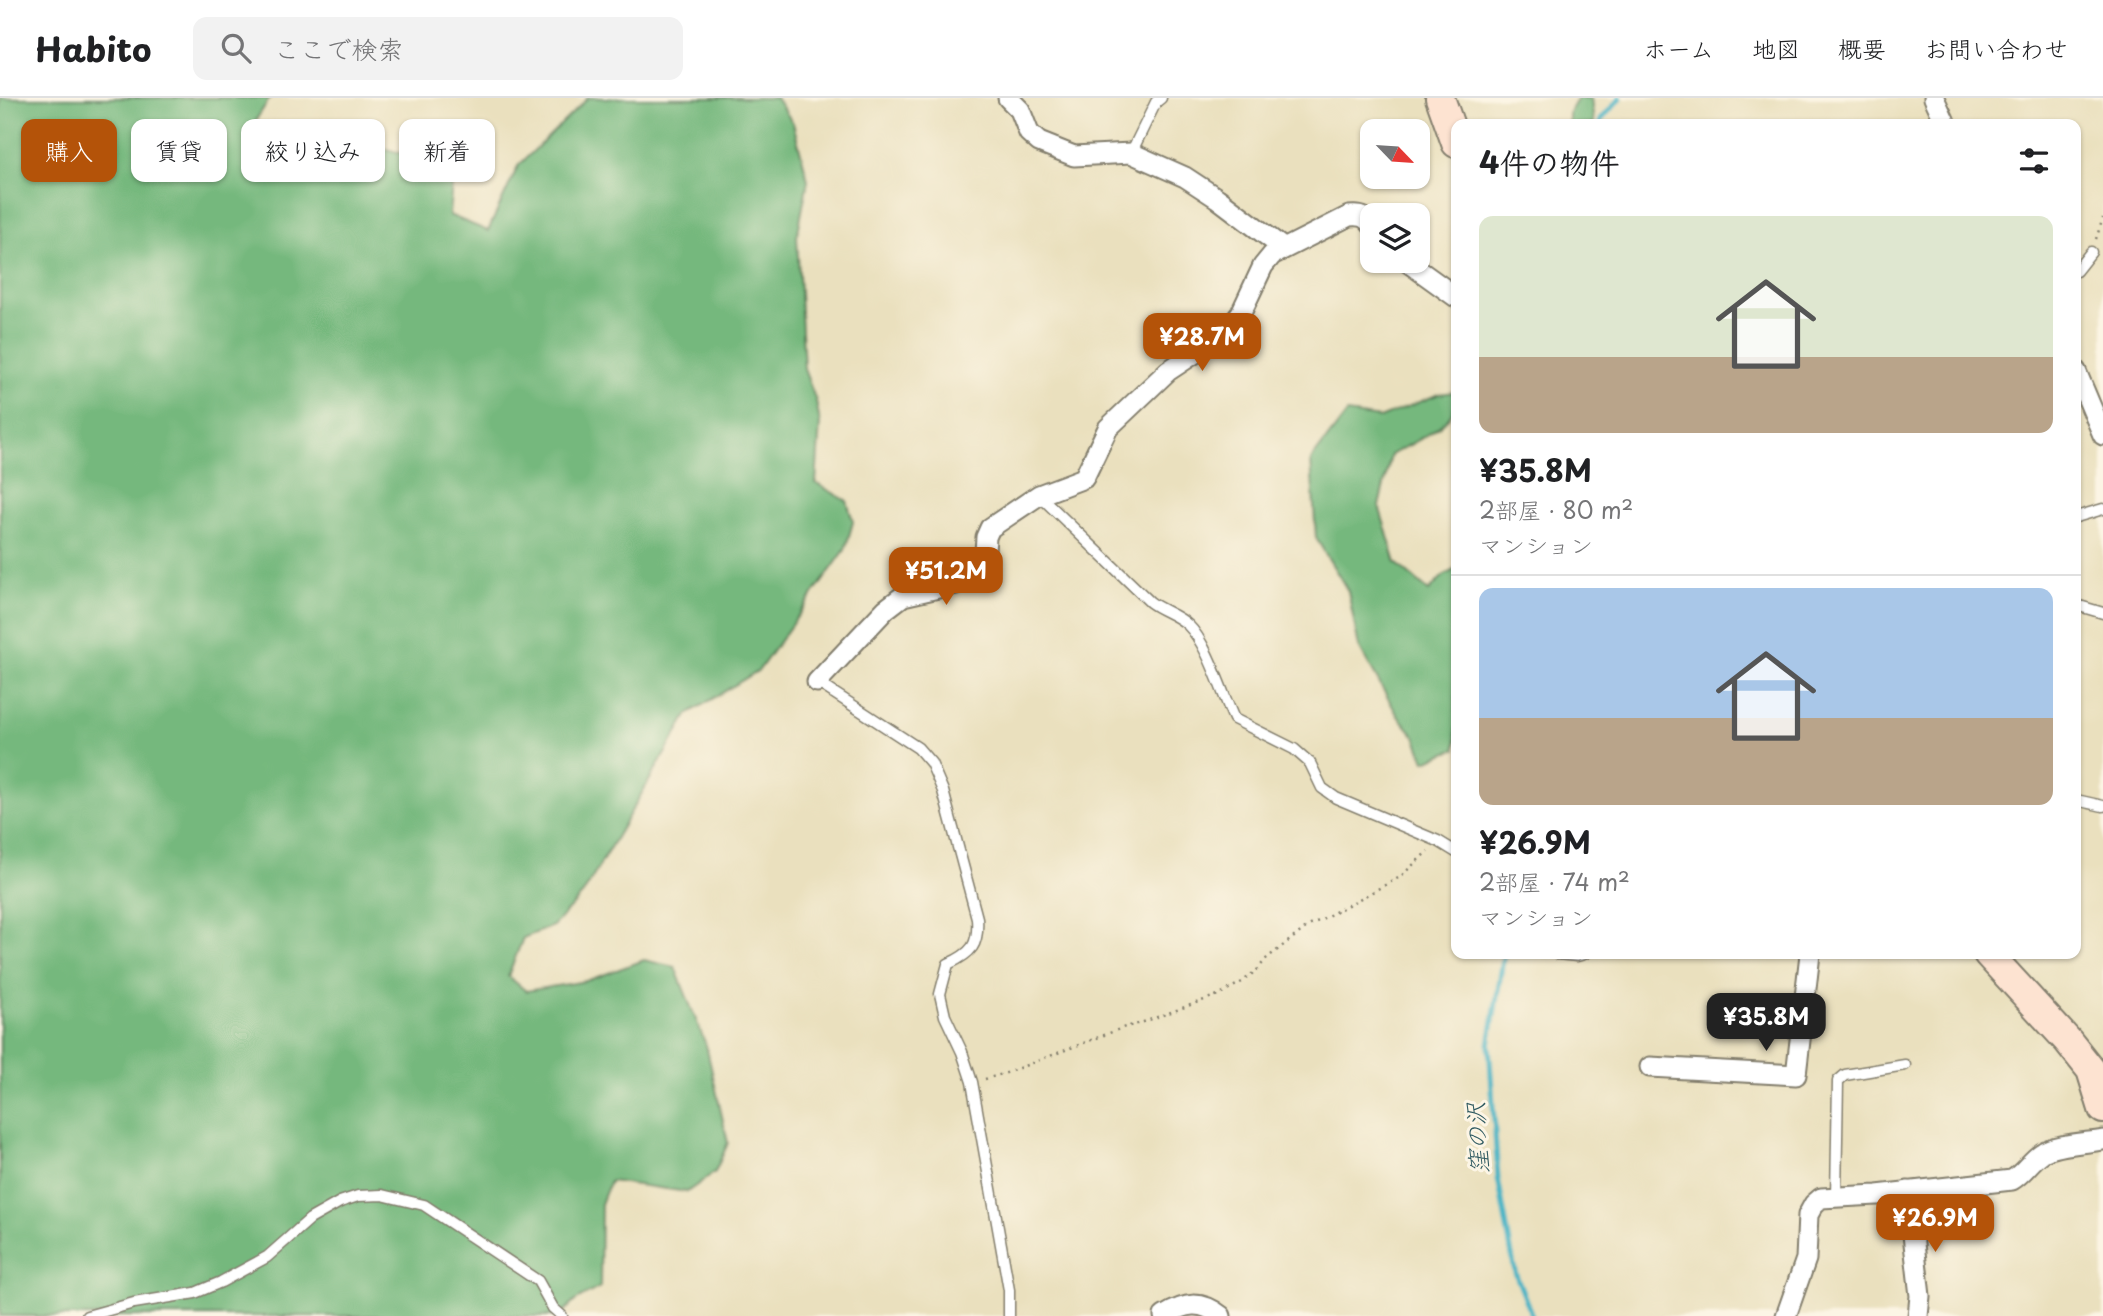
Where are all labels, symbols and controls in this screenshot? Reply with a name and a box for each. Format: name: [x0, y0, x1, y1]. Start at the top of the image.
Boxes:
search box: [193, 17, 683, 80]
text: Habito: [35, 23, 151, 73]
icon: search: [217, 29, 255, 67]
text: ここで検索: [273, 29, 403, 68]
text: ホーム: [1643, 30, 1714, 66]
text: 地図: [1752, 30, 1800, 66]
text: 概要: [1838, 30, 1886, 66]
text: お問い合わせ: [1924, 30, 2068, 66]
chip: 購入: [21, 119, 117, 182]
chip: 賃貸: [131, 119, 227, 182]
chip: 絞り込み: [241, 119, 385, 182]
chip: 新着: [399, 119, 495, 182]
north arrow: [1360, 119, 1430, 189]
map controls: [1360, 119, 1430, 273]
text: 4件の物件: [1479, 139, 1619, 184]
icon: filters: [2015, 142, 2053, 180]
button: layers: [1360, 203, 1430, 273]
icon: home: [1703, 261, 1829, 387]
pin: ¥28.7M: [1145, 314, 1259, 373]
text: ¥28.7M: [1159, 318, 1245, 353]
text: ¥35.8M: [1479, 447, 1592, 492]
text: 2部屋 · 80 m²: [1479, 492, 1633, 527]
text: マンション: [1479, 527, 1593, 562]
pin: ¥51.2M: [889, 547, 1003, 607]
text: ¥51.2M: [905, 552, 987, 587]
icon: home: [1703, 633, 1829, 759]
text: ¥26.9M: [1479, 819, 1591, 864]
text: 2部屋 · 74 m²: [1479, 864, 1630, 899]
text: マンション: [1479, 899, 1593, 934]
pin: ¥35.8M: [1709, 993, 1823, 1053]
text: ¥35.8M: [1723, 998, 1809, 1033]
water label: 窪の沢: [1455, 1100, 1496, 1175]
pin: ¥26.9M: [1878, 1194, 1992, 1254]
text: ¥26.9M: [1892, 1199, 1978, 1234]

